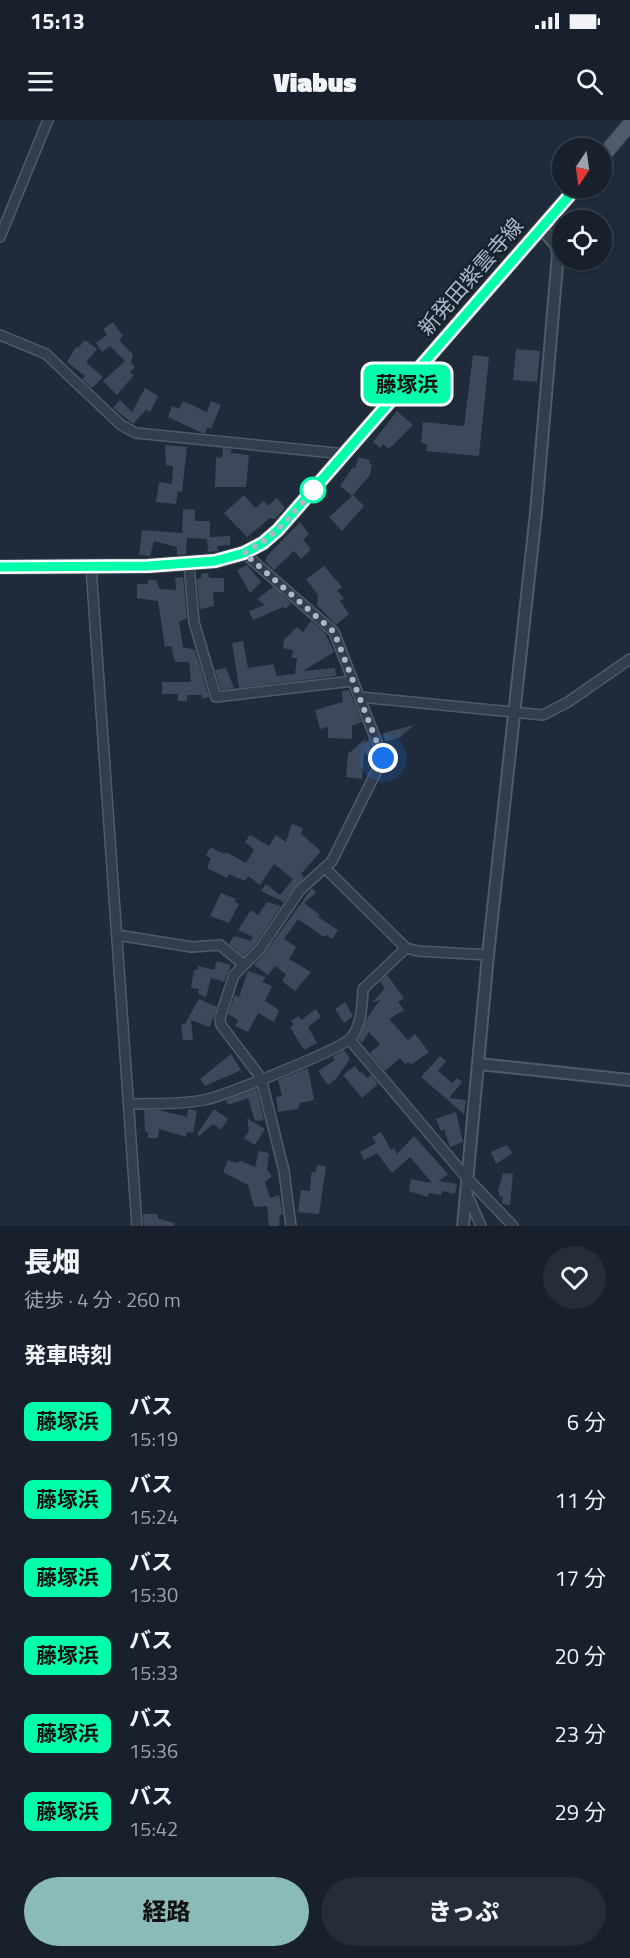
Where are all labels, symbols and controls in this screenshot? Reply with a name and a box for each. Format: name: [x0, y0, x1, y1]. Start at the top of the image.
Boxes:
text: 15:13: [30, 4, 85, 38]
text: Viabus: [274, 61, 356, 102]
icon: menu: [24, 65, 57, 98]
icon: search: [573, 65, 606, 98]
north arrow: [552, 138, 612, 198]
map controls: [552, 138, 612, 270]
street label: 新発田紫雲寺線: [410, 210, 531, 342]
button: locate: [552, 210, 612, 270]
line badge: 藤塚浜: [372, 364, 442, 404]
text: 藤塚浜: [376, 368, 439, 400]
unlabelled marker: [300, 477, 326, 503]
your location: [368, 743, 398, 773]
text: 長畑: [24, 1240, 80, 1283]
button: heart: [543, 1246, 606, 1309]
text: 徒歩 · 4 分 · 260 m: [24, 1284, 181, 1315]
text: 発車時刻: [24, 1338, 112, 1372]
text: バス: [129, 1389, 173, 1423]
text: 藤塚浜: [36, 1405, 99, 1437]
text: 6 分: [567, 1405, 606, 1439]
text: 15:19: [129, 1423, 178, 1454]
text: バス: [129, 1467, 173, 1501]
text: 藤塚浜: [36, 1483, 99, 1515]
text: 11 分: [555, 1483, 606, 1517]
text: 15:24: [129, 1501, 178, 1532]
text: バス: [129, 1545, 173, 1579]
text: 藤塚浜: [36, 1561, 99, 1593]
text: 17 分: [555, 1561, 606, 1595]
text: 15:30: [129, 1579, 178, 1610]
text: バス: [129, 1623, 173, 1657]
text: 藤塚浜: [36, 1639, 99, 1671]
text: 20 分: [555, 1639, 606, 1673]
text: 15:33: [129, 1657, 178, 1688]
text: バス: [129, 1701, 173, 1735]
text: 藤塚浜: [36, 1717, 99, 1749]
text: 23 分: [555, 1717, 606, 1751]
text: 15:36: [129, 1735, 178, 1766]
text: バス: [129, 1779, 173, 1813]
text: 藤塚浜: [36, 1795, 99, 1827]
text: 29 分: [555, 1795, 606, 1829]
text: 15:42: [129, 1813, 178, 1844]
button: 経路: [24, 1877, 309, 1946]
button: きっぷ: [321, 1877, 606, 1946]

